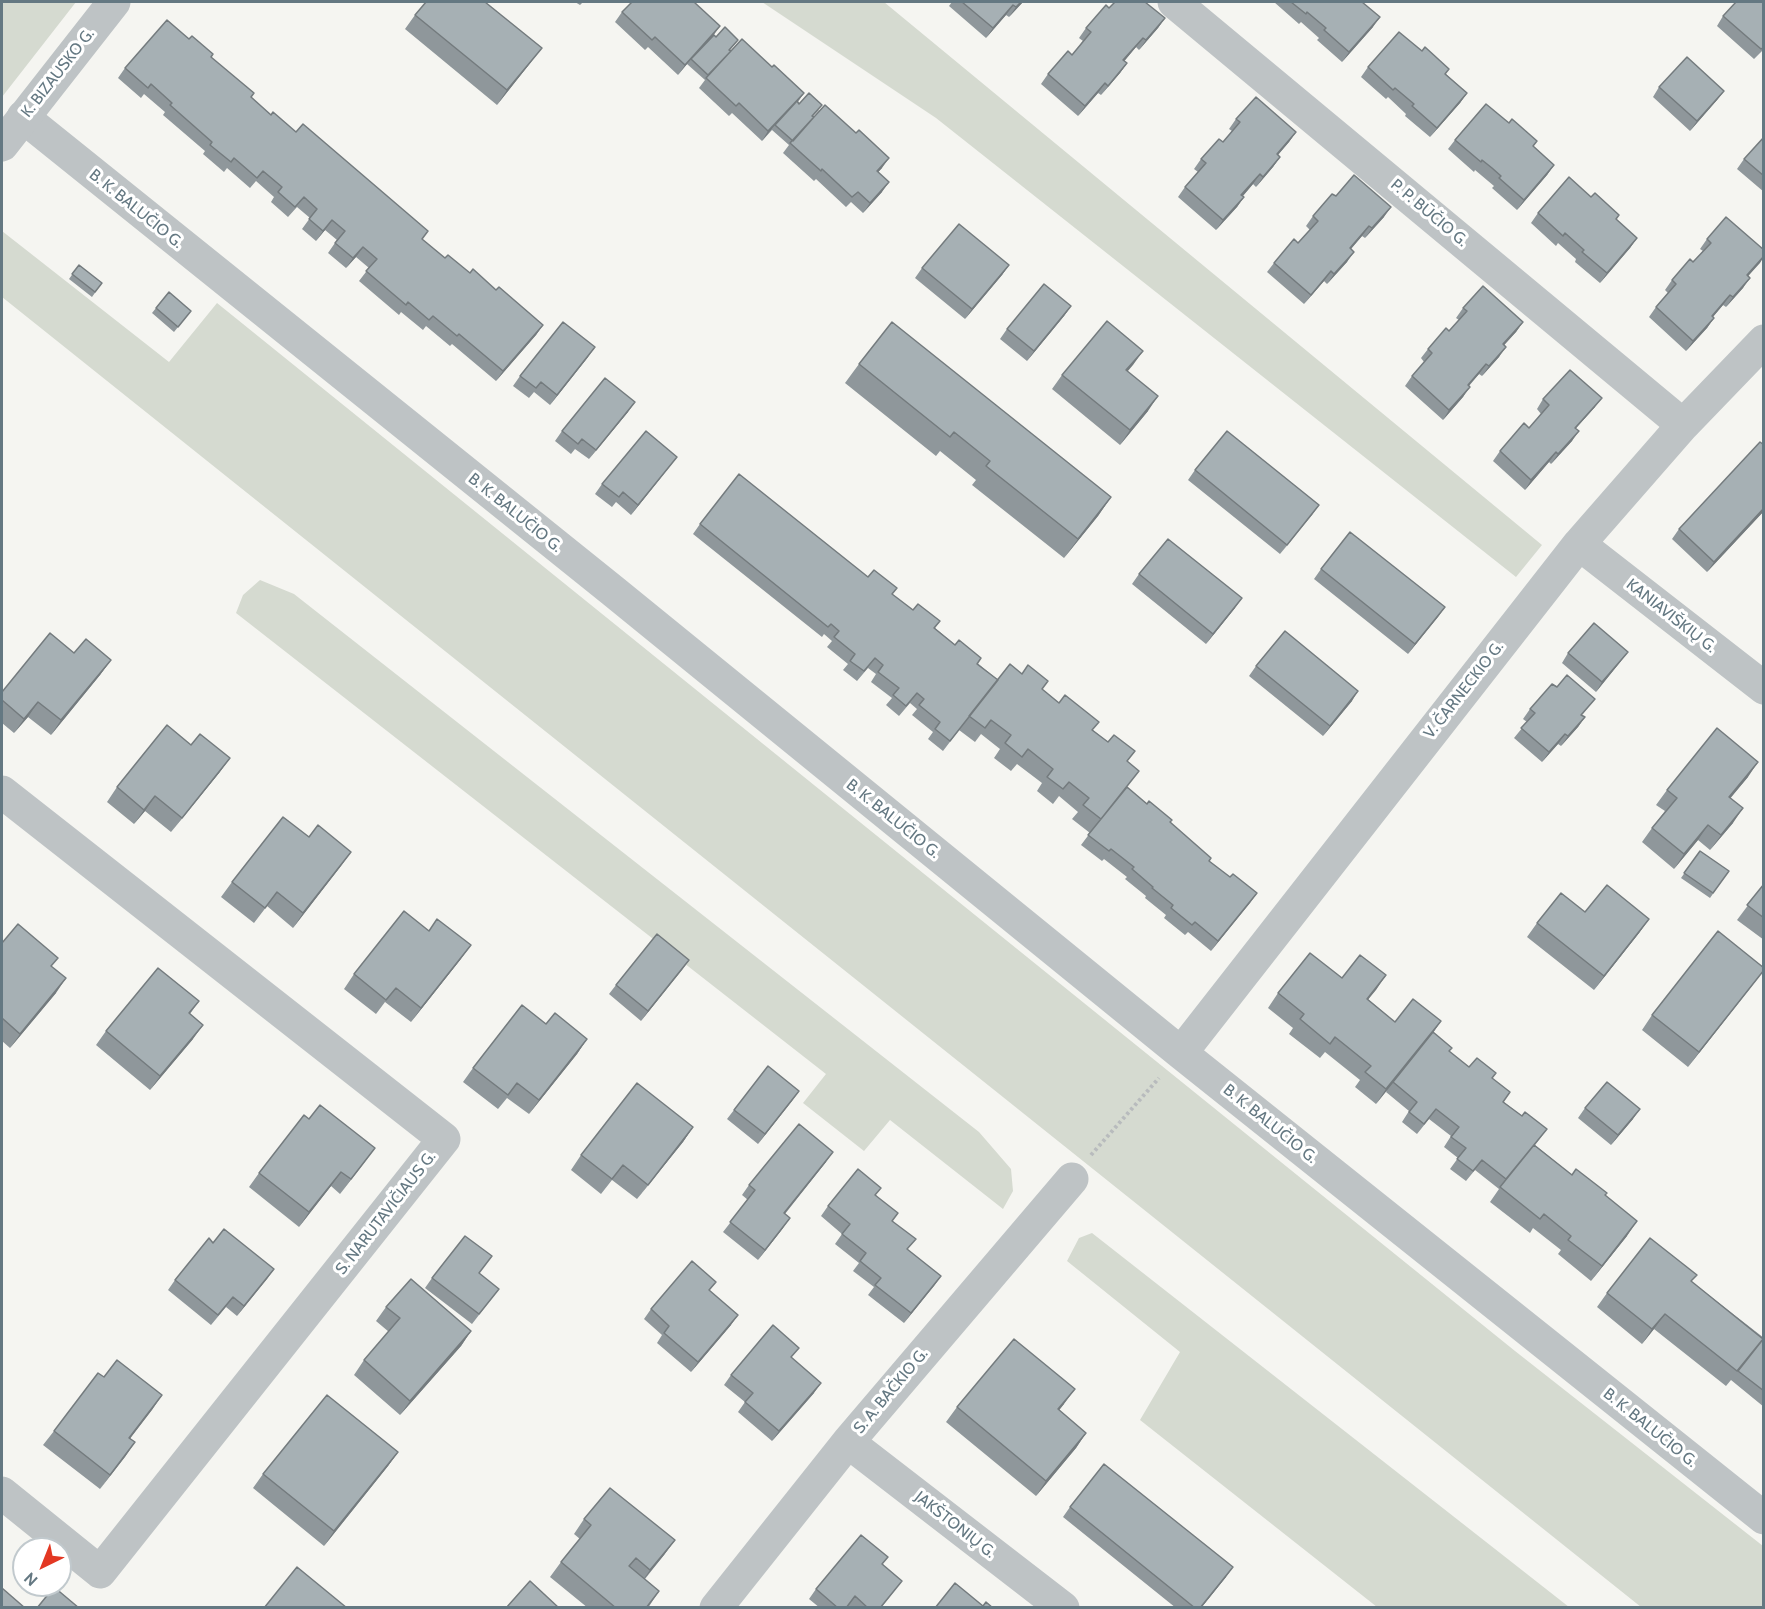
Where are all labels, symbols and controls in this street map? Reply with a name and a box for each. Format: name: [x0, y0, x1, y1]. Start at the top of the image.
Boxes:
street label: K. BIZAUSKO G.: [17, 25, 99, 121]
street label: B. K. BALUČIO G.: [85, 165, 187, 253]
street label: P. P. BŪČIO G.: [1387, 175, 1471, 251]
street label: B. K. BALUČIO G.: [464, 469, 566, 557]
street label: KANIAVIŠKIŲ G.: [1622, 575, 1720, 657]
street label: V. ČARNECKIO G.: [1420, 637, 1508, 743]
street label: B. K. BALUČIO G.: [842, 775, 944, 863]
street label: B. K. BALUČIO G.: [1219, 1080, 1321, 1168]
street label: S. NARUTAVIČIAUS G.: [332, 1147, 440, 1279]
street label: S. A. BAČKIO G.: [850, 1344, 932, 1438]
street label: B. K. BALUČIO G.: [1599, 1384, 1701, 1472]
street label: JAKŠTONIŲ G.: [911, 1487, 999, 1563]
north arrow: [12, 1537, 72, 1597]
text: N: [20, 1568, 41, 1590]

